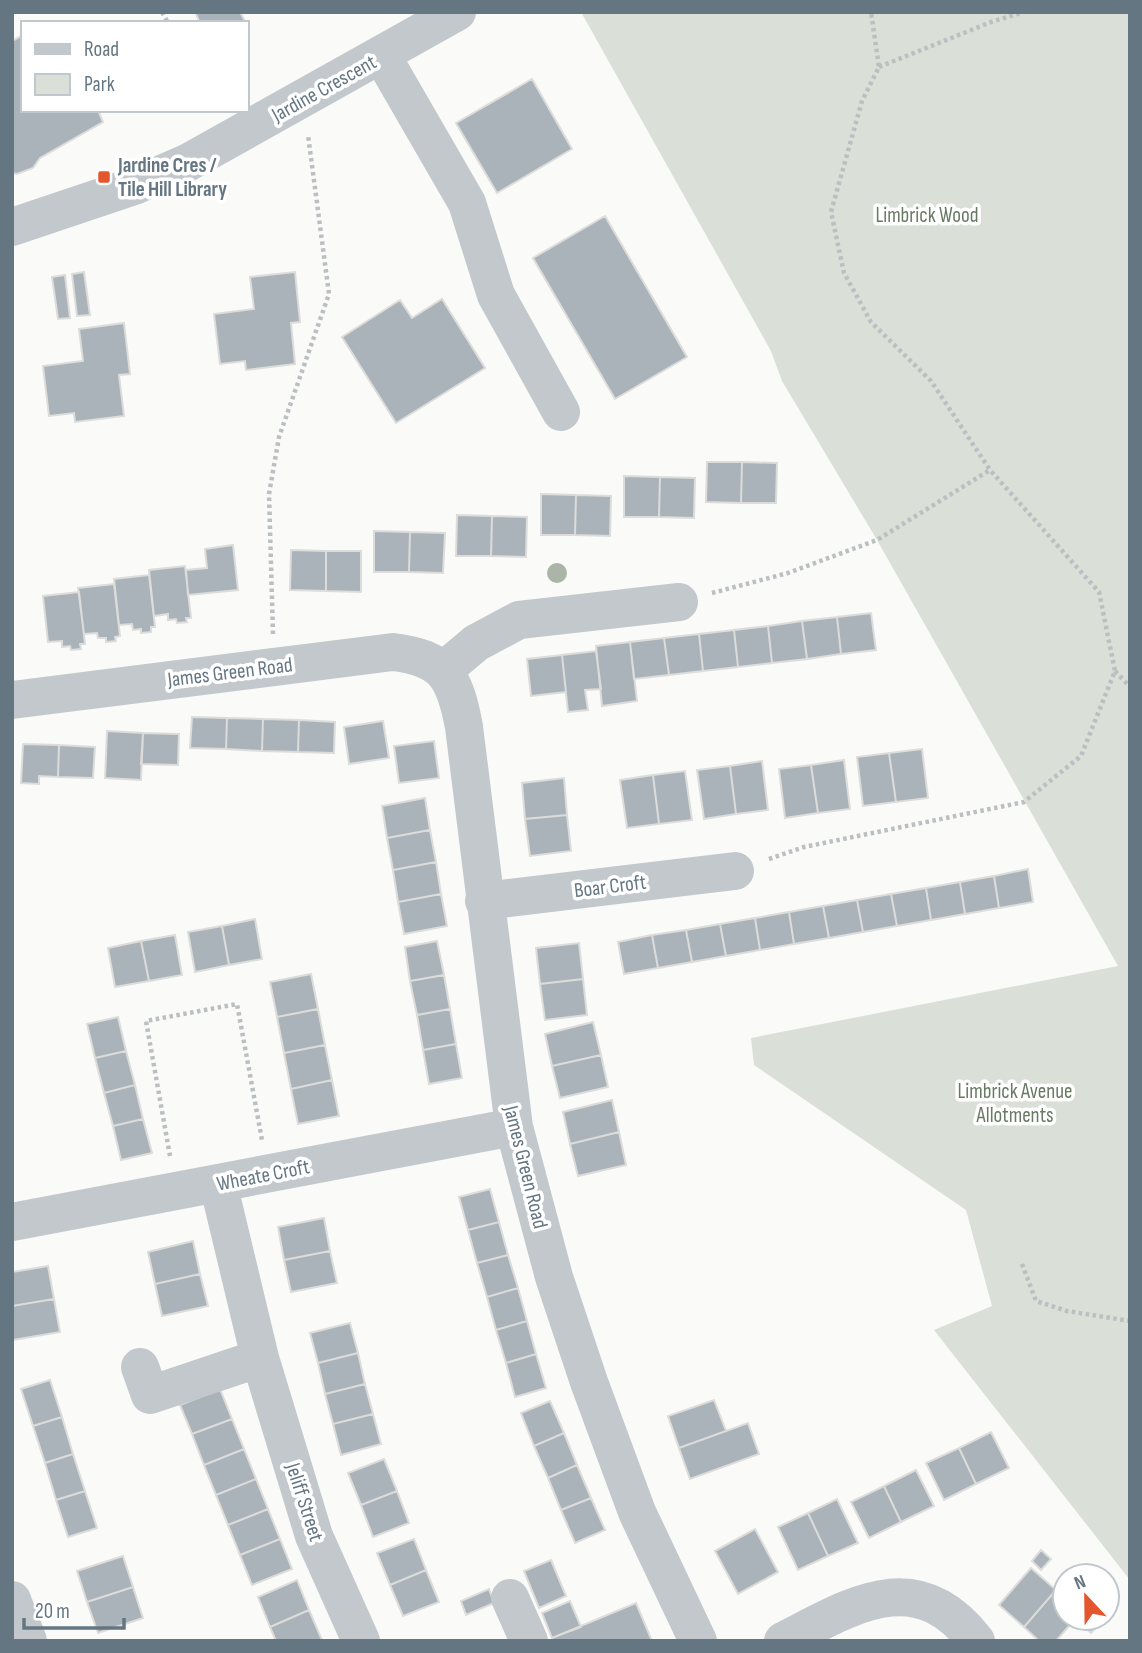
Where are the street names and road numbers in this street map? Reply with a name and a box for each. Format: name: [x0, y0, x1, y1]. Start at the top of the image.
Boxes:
street label: Jardine Crescent: [267, 49, 381, 128]
street label: James Green Road: [165, 652, 294, 693]
street label: Boar Croft: [573, 870, 648, 903]
street label: James Green Road: [498, 1102, 553, 1231]
street label: Wheate Croft: [215, 1154, 312, 1197]
street label: Jeliff Street: [280, 1459, 329, 1544]

